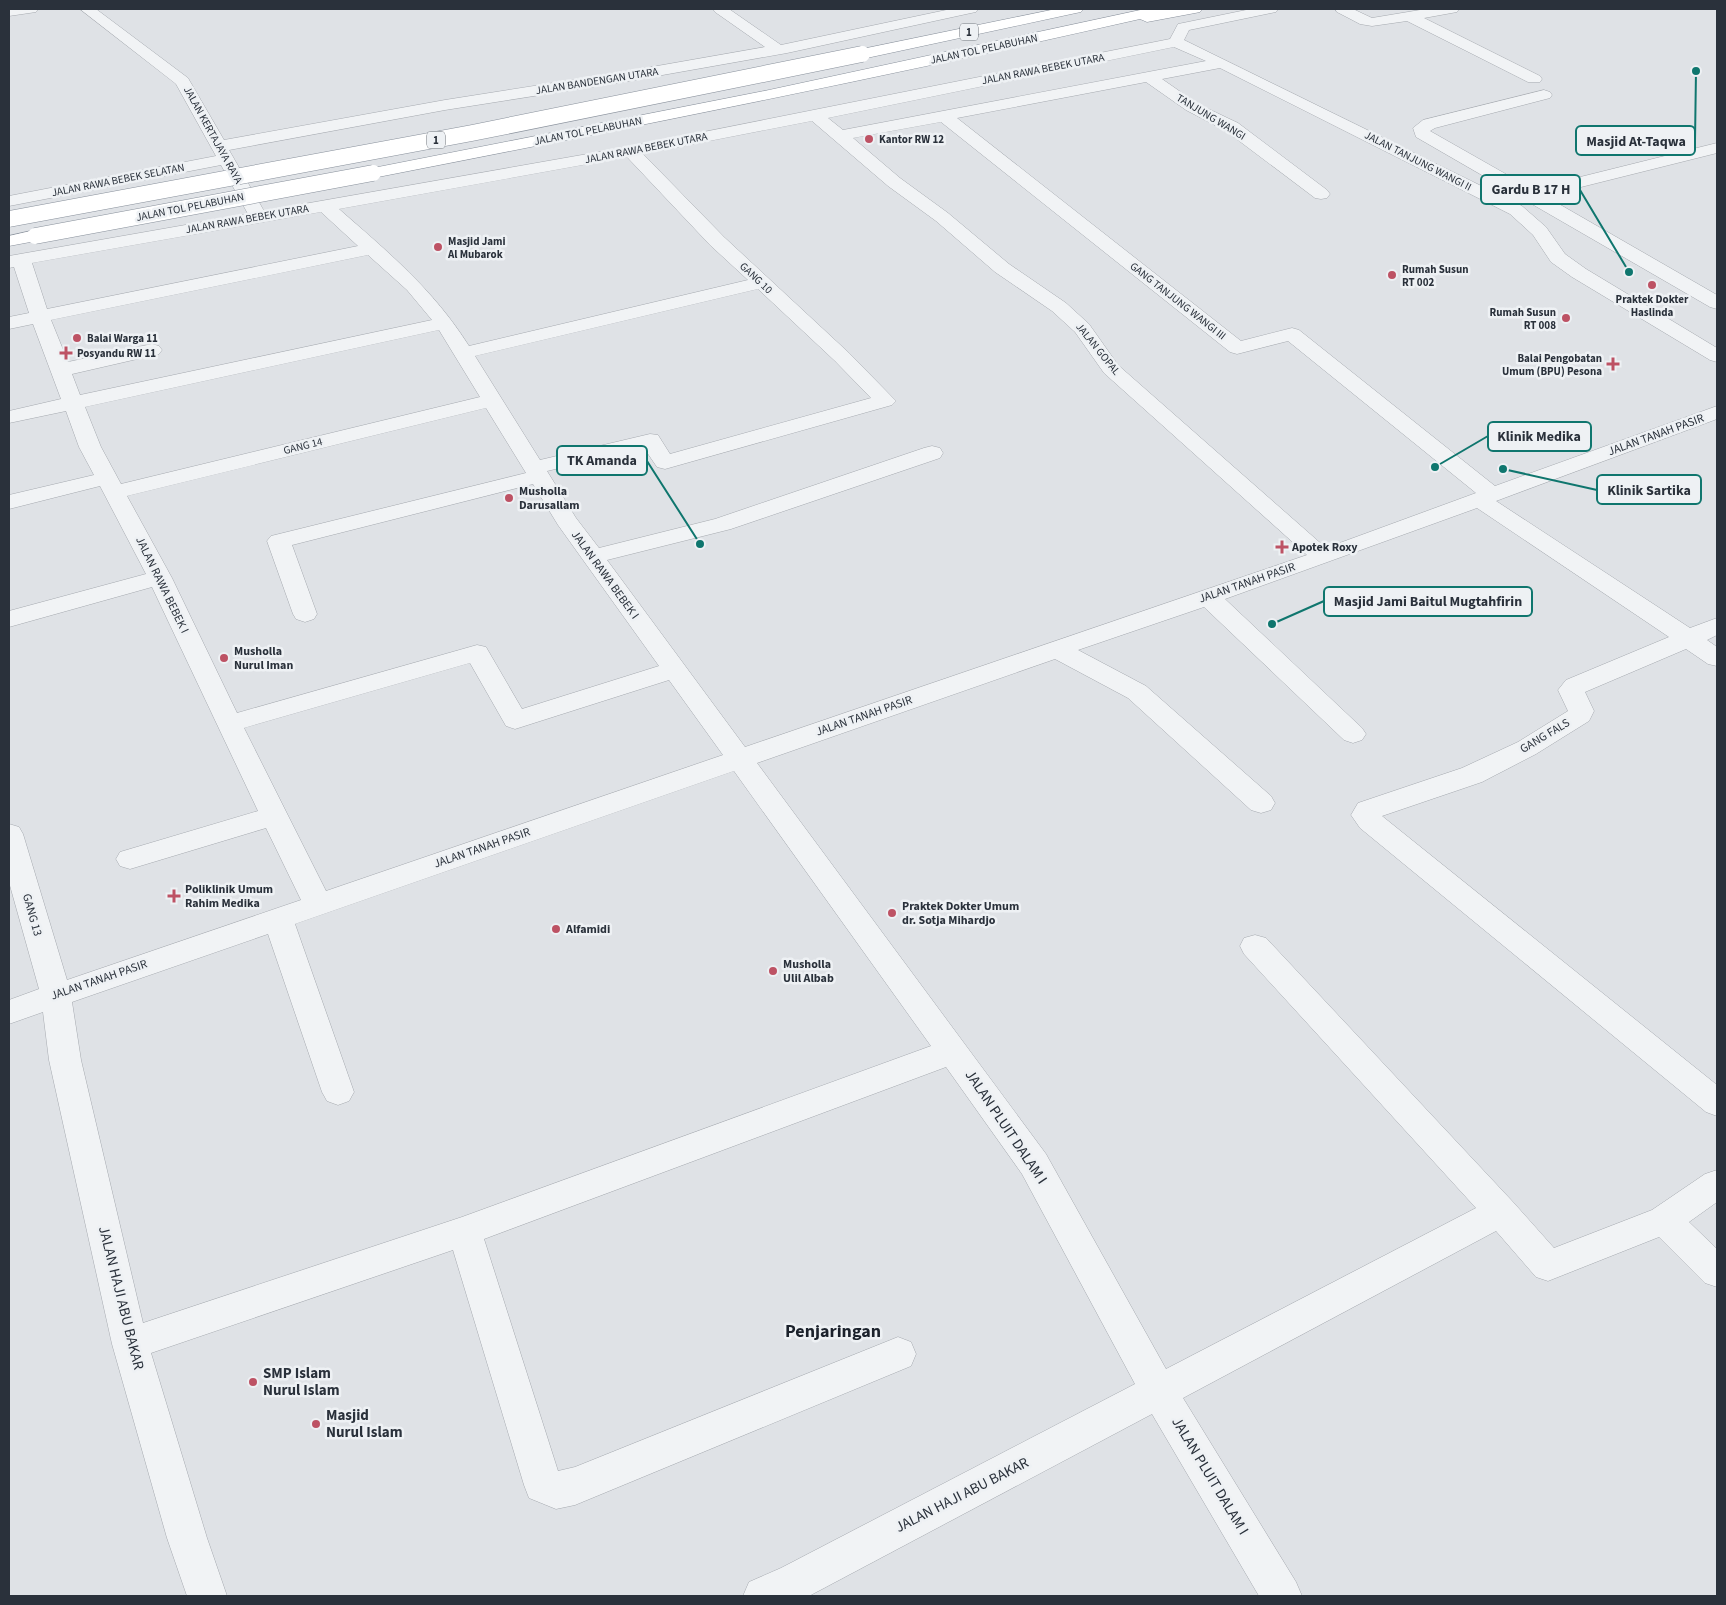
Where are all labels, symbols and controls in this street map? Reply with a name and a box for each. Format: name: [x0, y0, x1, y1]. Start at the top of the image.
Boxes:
road number: 1: [960, 24, 978, 41]
street label: JALAN TOL PELABUHAN: [929, 30, 1039, 68]
street label: JALAN RAWA BEBEK UTARA: [980, 50, 1106, 88]
street label: JALAN BANDENGAN UTARA: [535, 64, 659, 98]
street label: JALAN KERTAJAYA RAYA: [180, 84, 246, 186]
street label: TANJUNG WANGI: [1174, 90, 1248, 144]
street label: JALAN TOL PELABUHAN: [533, 113, 643, 149]
callout: Masjid At-Taqwa: [1576, 126, 1695, 155]
street label: JALAN TANJUNG WANGI II: [1362, 127, 1474, 195]
street label: JALAN RAWA BEBEK UTARA: [583, 129, 709, 167]
road number: 1: [427, 132, 445, 148]
place label: Kantor RW 12: [879, 132, 944, 147]
text: Masjid At-Taqwa: [1586, 132, 1686, 152]
marker: Kantor RW 12: [863, 133, 875, 145]
street label: JALAN RAWA BEBEK SELATAN: [50, 160, 186, 200]
callout: Gardu B 17 H: [1481, 175, 1580, 204]
text: Gardu B 17 H: [1492, 180, 1570, 200]
street label: JALAN TOL PELABUHAN: [135, 189, 245, 225]
street label: JALAN RAWA BEBEK UTARA: [184, 201, 310, 237]
place label: Masjid Jami Al Mubarok: [447, 234, 506, 262]
marker: Masjid Jami Al Mubarok: [432, 241, 444, 253]
street label: GANG 10: [736, 259, 776, 297]
street label: GANG TANJUNG WANGI III: [1127, 259, 1229, 343]
place label: Rumah Susun RT 002: [1402, 262, 1468, 290]
marker: Rumah Susun RT 002: [1386, 269, 1398, 281]
marker: Praktek Dokter Haslinda: [1646, 279, 1658, 291]
place label: Praktek Dokter Haslinda: [1616, 292, 1689, 320]
place label: Rumah Susun RT 008: [1490, 305, 1556, 333]
marker: Rumah Susun RT 008: [1560, 312, 1572, 324]
street label: JALAN GOPAL: [1072, 320, 1124, 379]
place label: Balai Warga 11: [87, 331, 158, 346]
marker: Balai Warga 11: [71, 332, 83, 344]
marker: Posyandu RW 11: [59, 346, 73, 360]
place label: Posyandu RW 11: [77, 346, 156, 361]
place label: Balai Pengobatan Umum (BPU) Pesona: [1502, 351, 1602, 379]
marker: Balai Pengobatan Umum (BPU) Pesona: [1606, 357, 1620, 371]
street label: JALAN TANAH PASIR: [1606, 410, 1706, 460]
callout: Klinik Medika: [1488, 422, 1591, 451]
text: Klinik Medika: [1497, 427, 1581, 447]
street label: GANG 14: [282, 434, 325, 458]
callout: TK Amanda: [557, 446, 647, 475]
text: TK Amanda: [567, 451, 637, 471]
callout: Klinik Sartika: [1597, 475, 1701, 504]
text: Klinik Sartika: [1607, 481, 1691, 501]
place label: Musholla Darusallam: [519, 483, 580, 514]
marker: Musholla Darusallam: [503, 492, 515, 504]
street label: JALAN RAWA BEBEK I: [567, 527, 643, 623]
street label: JALAN RAWA BEBEK I: [131, 534, 193, 636]
place label: Apotek Roxy: [1291, 539, 1358, 556]
marker: Apotek Roxy: [1276, 541, 1288, 553]
street label: JALAN TANAH PASIR: [1197, 558, 1298, 607]
callout: Masjid Jami Baitul Mugtahfirin: [1324, 587, 1532, 616]
text: Masjid Jami Baitul Mugtahfirin: [1334, 592, 1522, 612]
place label: Musholla Nurul Iman: [234, 643, 293, 674]
marker: Musholla Nurul Iman: [218, 652, 230, 664]
street label: JALAN TANAH PASIR: [814, 691, 915, 740]
street label: GANG FALS: [1517, 714, 1573, 758]
street label: JALAN TANAH PASIR: [432, 823, 533, 872]
place label: Poliklinik Umum Rahim Medika: [185, 881, 273, 912]
marker: Poliklinik Umum Rahim Medika: [167, 889, 181, 903]
street label: GANG 13: [18, 892, 46, 938]
place label: Praktek Dokter Umum dr. Sotja Mihardjo: [902, 898, 1019, 929]
marker: Praktek Dokter Umum dr. Sotja Mihardjo: [886, 907, 898, 919]
place label: Alfamidi: [565, 921, 610, 938]
marker: Alfamidi: [550, 923, 562, 935]
street label: JALAN TANAH PASIR: [49, 955, 150, 1004]
place label: Musholla Ulil Albab: [783, 956, 834, 987]
marker: Musholla Ulil Albab: [767, 965, 779, 977]
street label: JALAN PLUIT DALAM I: [960, 1066, 1052, 1188]
street label: JALAN HAJI ABU BAKAR: [93, 1224, 149, 1372]
district label: Penjaringan: [785, 1319, 881, 1344]
place label: SMP Islam Nurul Islam: [263, 1363, 340, 1401]
marker: SMP Islam Nurul Islam: [247, 1376, 259, 1388]
place label: Masjid Nurul Islam: [326, 1405, 403, 1443]
street label: JALAN PLUIT DALAM I: [1166, 1413, 1254, 1539]
marker: Masjid Nurul Islam: [310, 1418, 322, 1430]
street label: JALAN HAJI ABU BAKAR: [892, 1452, 1033, 1538]

